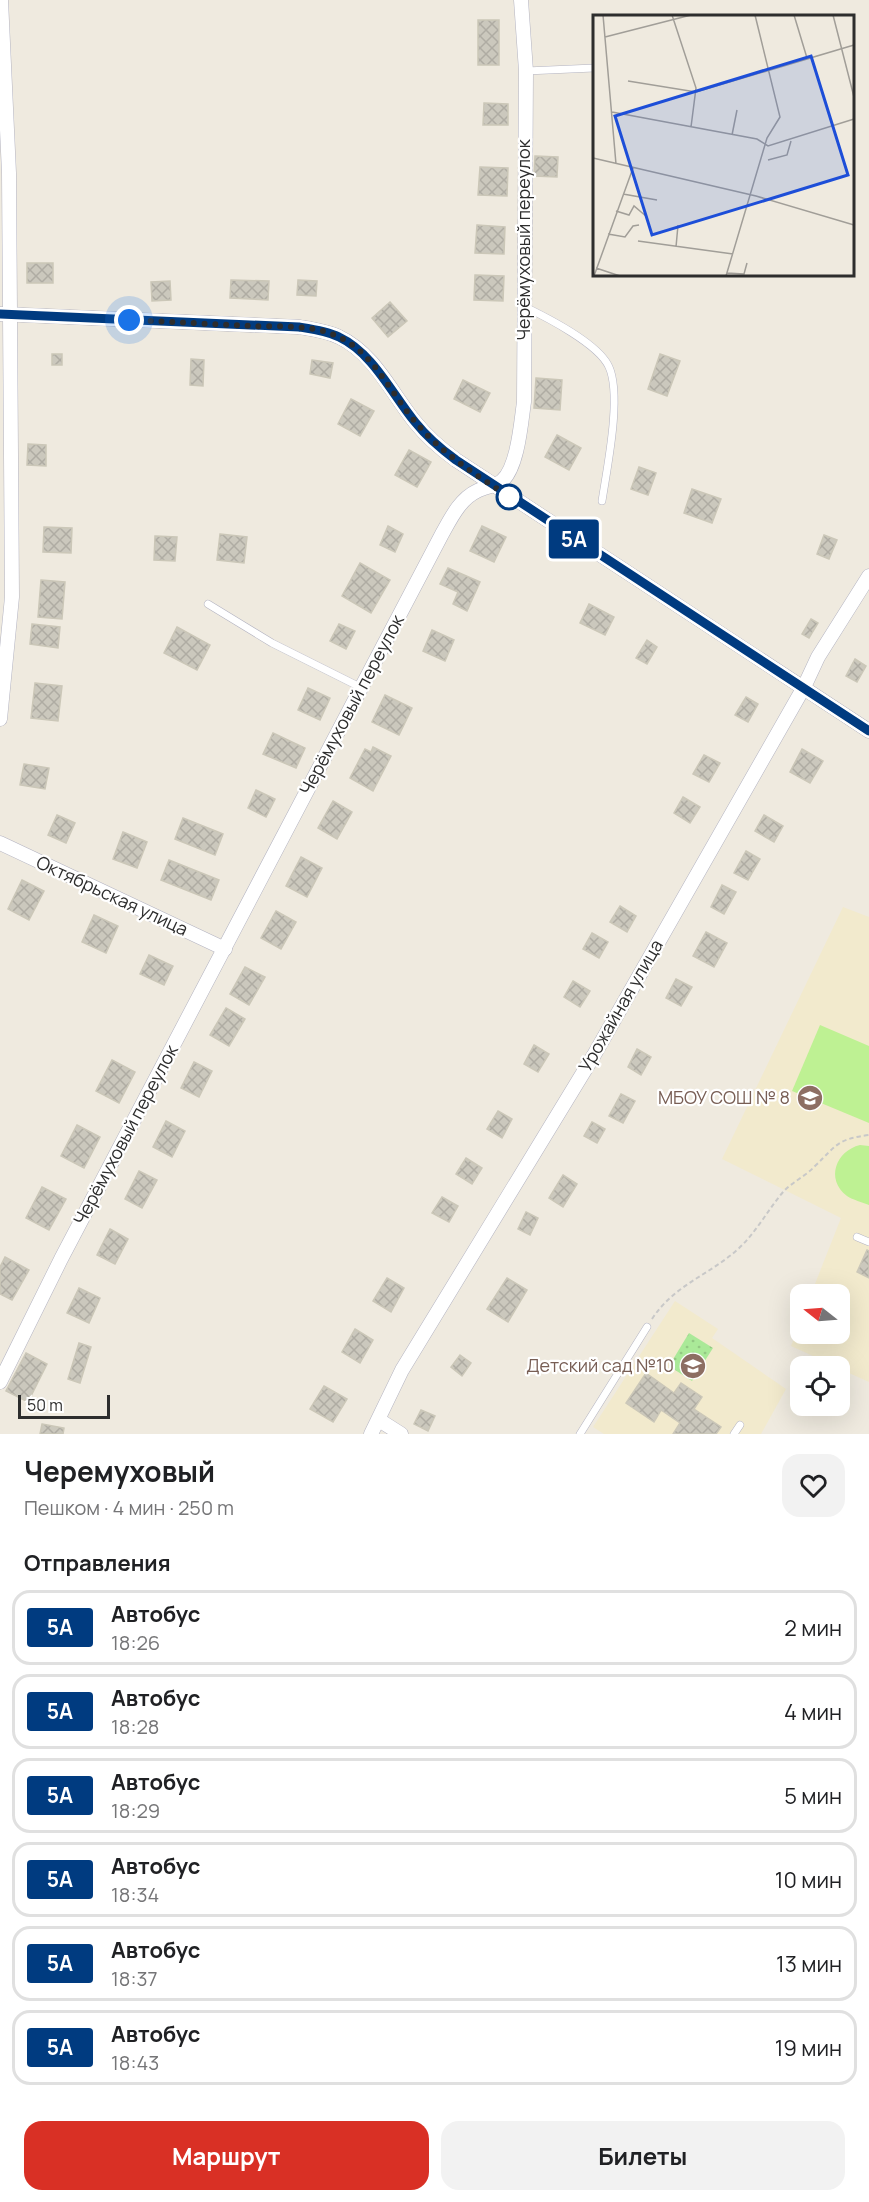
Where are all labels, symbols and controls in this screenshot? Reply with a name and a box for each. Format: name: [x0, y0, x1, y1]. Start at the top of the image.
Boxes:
inset map: [593, 15, 854, 276]
street label: Черёмуховый переулок: [511, 138, 535, 341]
your location: [114, 305, 144, 335]
unlabelled marker: [496, 484, 522, 510]
line badge: 5А: [547, 520, 601, 558]
text: 5А: [561, 525, 587, 553]
street label: Черёмуховый переулок: [293, 609, 409, 799]
street label: Октябрьская улица: [33, 849, 192, 941]
street label: Урожайная улица: [572, 935, 668, 1076]
street label: Черёмуховый переулок: [67, 1039, 183, 1229]
school or university icon: МБОУ СОШ № 8: [795, 1083, 825, 1113]
place label: МБОУ СОШ № 8: [658, 1085, 790, 1109]
north arrow: [790, 1284, 850, 1344]
map controls: [790, 1284, 850, 1416]
school or university icon: Детский сад №10: [678, 1351, 708, 1381]
place label: Детский сад №10: [526, 1353, 674, 1377]
button: locate: [790, 1356, 850, 1416]
scale bar: [18, 1392, 110, 1420]
text: 50 m: [27, 1394, 63, 1416]
text: Черемуховый: [24, 1452, 215, 1490]
button: heart: [782, 1454, 845, 1517]
text: Пешком · 4 мин · 250 m: [24, 1494, 234, 1521]
text: Отправления: [24, 1548, 171, 1578]
text: Автобус: [111, 1599, 200, 1629]
text: 5А: [47, 1613, 73, 1641]
text: 2 мин: [784, 1613, 842, 1643]
text: 18:26: [111, 1629, 160, 1656]
text: Автобус: [111, 1683, 200, 1713]
text: 5А: [47, 1697, 73, 1725]
text: 4 мин: [784, 1697, 842, 1727]
text: 18:28: [111, 1713, 159, 1740]
text: Автобус: [111, 1767, 200, 1797]
text: 5А: [47, 1781, 73, 1809]
text: 5 мин: [784, 1781, 842, 1811]
text: 18:29: [111, 1797, 160, 1824]
text: Автобус: [111, 1851, 200, 1881]
text: 5А: [47, 1865, 73, 1893]
text: 10 мин: [775, 1865, 842, 1895]
text: 18:34: [111, 1881, 159, 1908]
text: Автобус: [111, 1935, 200, 1965]
text: 5А: [47, 1949, 73, 1977]
text: 13 мин: [776, 1949, 842, 1979]
text: 18:37: [111, 1965, 158, 1992]
text: Автобус: [111, 2019, 200, 2049]
text: 5А: [47, 2033, 73, 2061]
text: 19 мин: [775, 2033, 842, 2063]
text: 18:43: [111, 2049, 159, 2076]
button: Маршрут: [24, 2121, 429, 2190]
button: Билеты: [441, 2121, 845, 2190]

